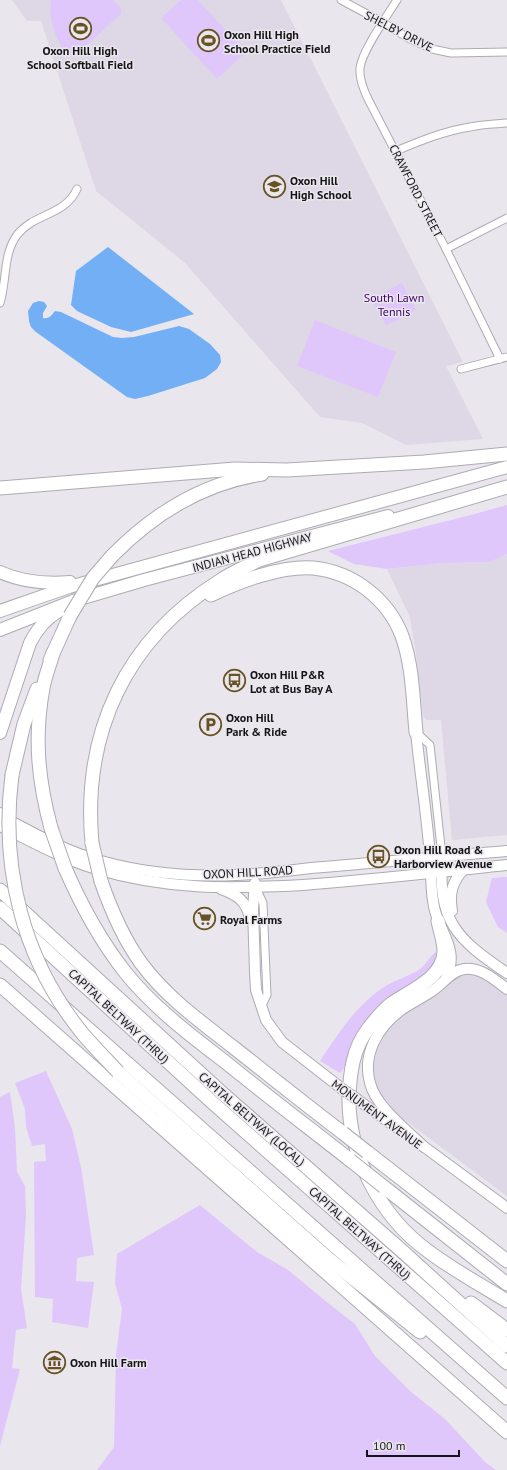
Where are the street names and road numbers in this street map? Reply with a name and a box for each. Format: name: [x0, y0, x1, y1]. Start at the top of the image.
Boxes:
street label: SHELBY DRIVE: [362, 7, 436, 55]
street label: CRAWFORD STREET: [386, 142, 446, 240]
street label: INDIAN HEAD HIGHWAY: [191, 529, 314, 575]
street label: OXON HILL ROAD: [203, 862, 293, 882]
street label: CAPITAL BELTWAY (THRU): [66, 965, 172, 1067]
street label: CAPITAL BELTWAY (LOCAL): [196, 1069, 308, 1169]
street label: MONUMENT AVENUE: [329, 1076, 425, 1152]
street label: CAPITAL BELTWAY (THRU): [306, 1183, 414, 1283]

